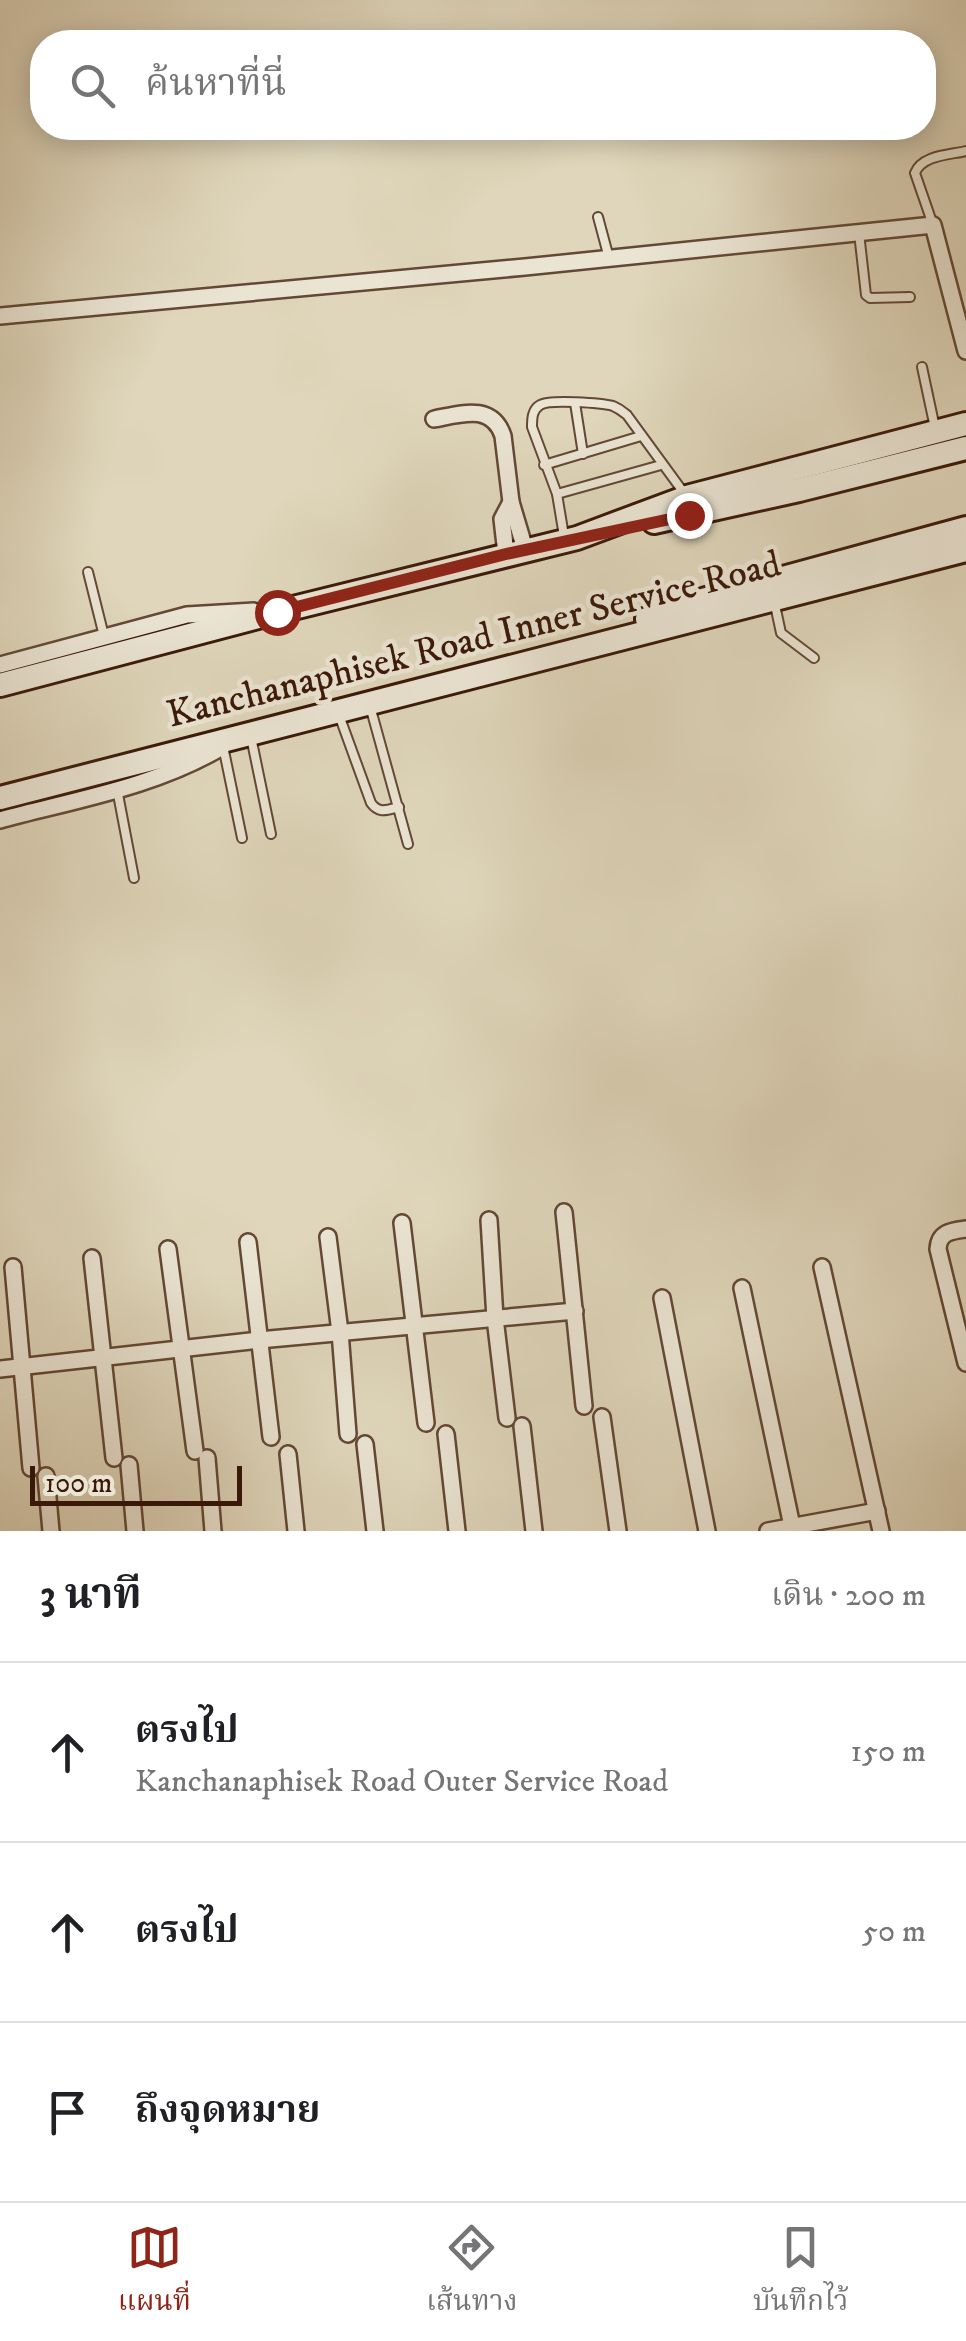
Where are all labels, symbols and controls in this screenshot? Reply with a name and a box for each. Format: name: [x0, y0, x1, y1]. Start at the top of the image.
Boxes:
search box: [30, 30, 936, 140]
icon: search: [65, 58, 120, 113]
text: ค้นหาที่นี่: [145, 60, 286, 108]
route end: [667, 493, 713, 539]
street label: Kanchanaphisek Road Inner Service Road: [162, 540, 786, 740]
route start: [255, 590, 301, 636]
scale bar: [30, 1461, 242, 1506]
text: 100 m: [45, 1466, 112, 1501]
text: 3 นาที: [40, 1570, 141, 1622]
text: เดิน · 200 m: [771, 1576, 926, 1616]
text: ตรงไป: [135, 1707, 239, 1755]
icon: ahead: [40, 1725, 95, 1780]
text: 150 m: [850, 1732, 926, 1772]
text: Kanchanaphisek Road Outer Service Road: [135, 1762, 668, 1802]
icon: ahead: [40, 1905, 95, 1960]
text: ตรงไป: [135, 1907, 239, 1955]
text: 50 m: [862, 1912, 926, 1952]
icon: arrive: [40, 2085, 95, 2140]
text: ถึงจุดหมาย: [135, 2087, 320, 2135]
tab: แผนที่: [118, 2220, 191, 2325]
tab: เส้นทาง: [426, 2220, 518, 2325]
tab: บันทึกไว้: [753, 2220, 848, 2325]

